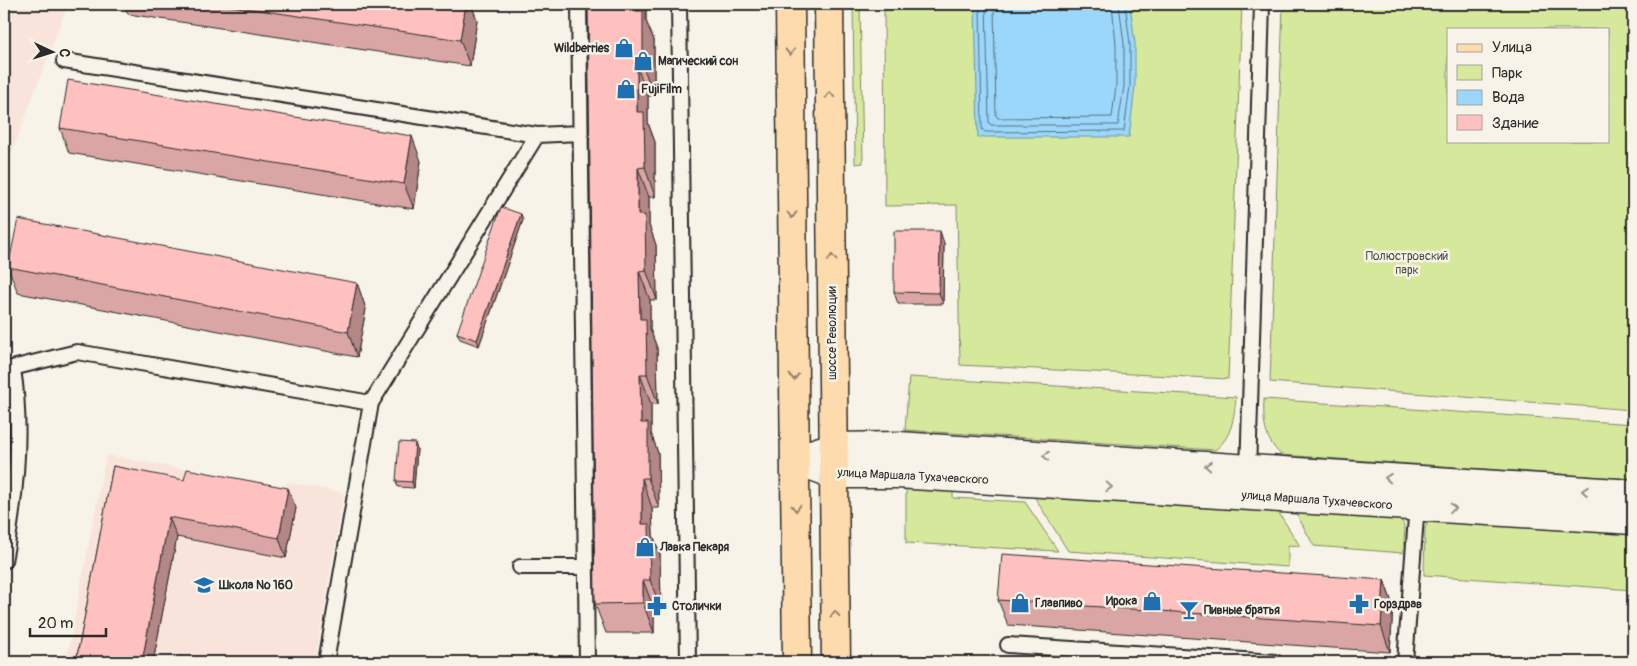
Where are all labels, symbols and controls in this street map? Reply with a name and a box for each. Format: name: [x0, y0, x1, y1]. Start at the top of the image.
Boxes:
north arrow: [28, 28, 78, 78]
legend: [1447, 28, 1610, 142]
shop icon: Wildberries: [613, 37, 635, 59]
text: Улица: [1492, 38, 1532, 57]
place label: Wildberries: [554, 41, 610, 56]
text: С: [56, 48, 73, 58]
one-way arrow: [785, 49, 795, 57]
shop icon: Магический сон: [632, 50, 654, 72]
place label: Магический сон: [658, 54, 738, 69]
text: Парк: [1492, 64, 1523, 83]
shop icon: FujiFilm: [615, 78, 637, 100]
place label: FujiFilm: [641, 82, 682, 97]
text: Вода: [1492, 88, 1525, 107]
one-way arrow: [825, 91, 835, 99]
text: Здание: [1492, 114, 1539, 133]
one-way arrow: [787, 212, 797, 219]
park label: Полюстровский парк: [1366, 249, 1449, 278]
one-way arrow: [827, 254, 837, 262]
street label: шоссе Революции: [825, 285, 840, 380]
one-way arrow: [789, 374, 799, 382]
one-way arrow: [1041, 450, 1049, 461]
one-way arrow: [1204, 461, 1212, 472]
street label: улица Маршала Тухачевского: [836, 465, 990, 488]
one-way arrow: [1383, 473, 1391, 484]
one-way arrow: [1106, 481, 1114, 492]
one-way arrow: [1580, 486, 1588, 497]
street label: улица Маршала Тухачевского: [1240, 488, 1394, 513]
one-way arrow: [1450, 503, 1458, 514]
one-way arrow: [790, 505, 801, 513]
shop icon: Лавка Пекаря: [634, 536, 656, 558]
place label: Лавка Пекаря: [659, 540, 730, 555]
school or university icon: Школа № 160: [193, 574, 215, 596]
place label: Школа № 160: [218, 578, 293, 593]
shop icon: Ирока: [1141, 590, 1163, 612]
shop icon: Главпиво: [1009, 592, 1031, 614]
pharmacy icon: Горздрав: [1348, 593, 1370, 615]
place label: Ирока: [1106, 594, 1137, 609]
pharmacy icon: Столички: [646, 595, 668, 617]
place label: Главпиво: [1035, 596, 1083, 611]
place label: Горздрав: [1374, 597, 1422, 612]
place label: Столички: [672, 599, 722, 614]
bar icon: Пивные братья: [1178, 599, 1200, 621]
place label: Пивные братья: [1204, 603, 1280, 618]
scale bar: [30, 606, 106, 638]
one-way arrow: [830, 609, 840, 617]
text: 20 m: [38, 614, 73, 633]

